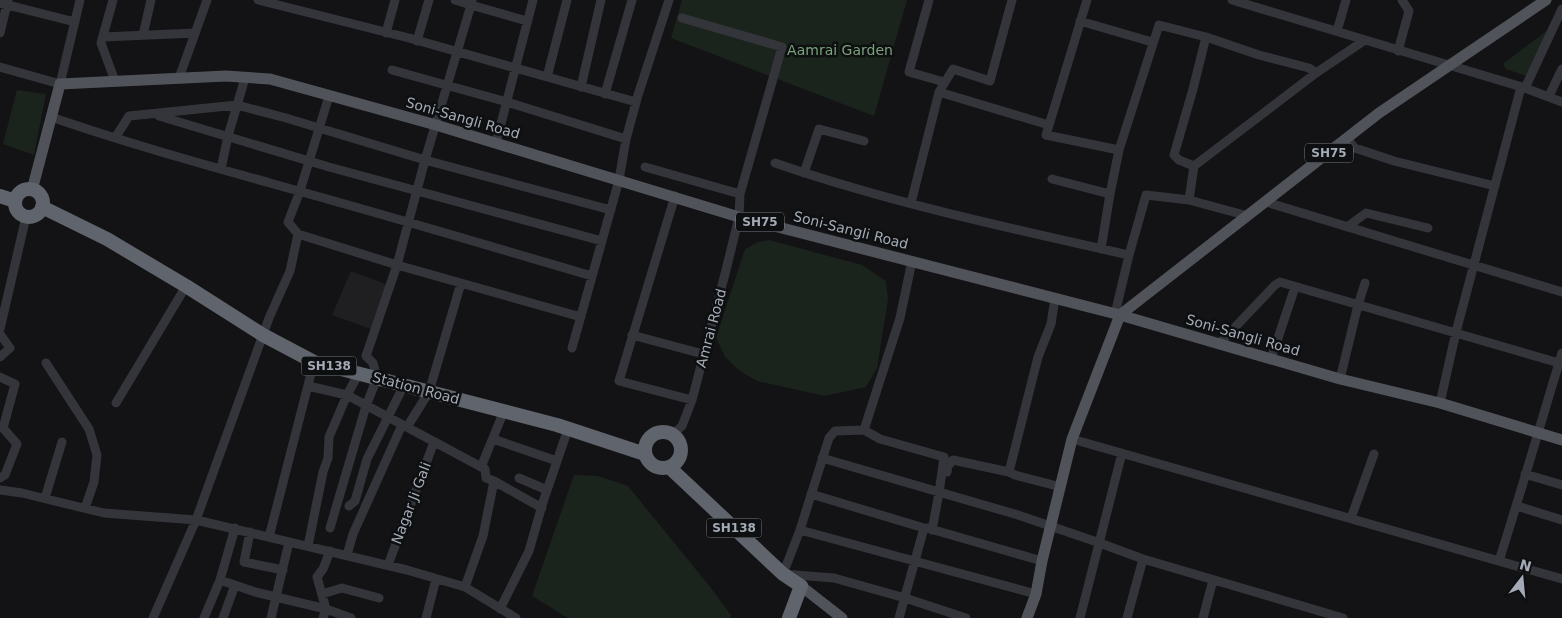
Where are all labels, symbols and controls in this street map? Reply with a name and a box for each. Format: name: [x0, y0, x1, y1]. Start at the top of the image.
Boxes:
park label: Aamrai Garden: [787, 42, 893, 58]
street label: Soni-Sangli Road: [404, 94, 522, 142]
road number: SH75: [1305, 144, 1353, 162]
street label: Soni-Sangli Road: [792, 208, 910, 252]
road number: SH75: [736, 212, 784, 232]
street label: Amrai Road: [693, 287, 729, 369]
street label: Soni-Sangli Road: [1184, 311, 1302, 359]
road number: SH138: [302, 356, 356, 376]
street label: Station Road: [371, 369, 461, 407]
street label: Nagar Ji Gali: [388, 460, 434, 546]
road number: SH138: [706, 518, 762, 538]
north arrow: [1497, 553, 1547, 603]
text: N: [1518, 556, 1533, 575]

